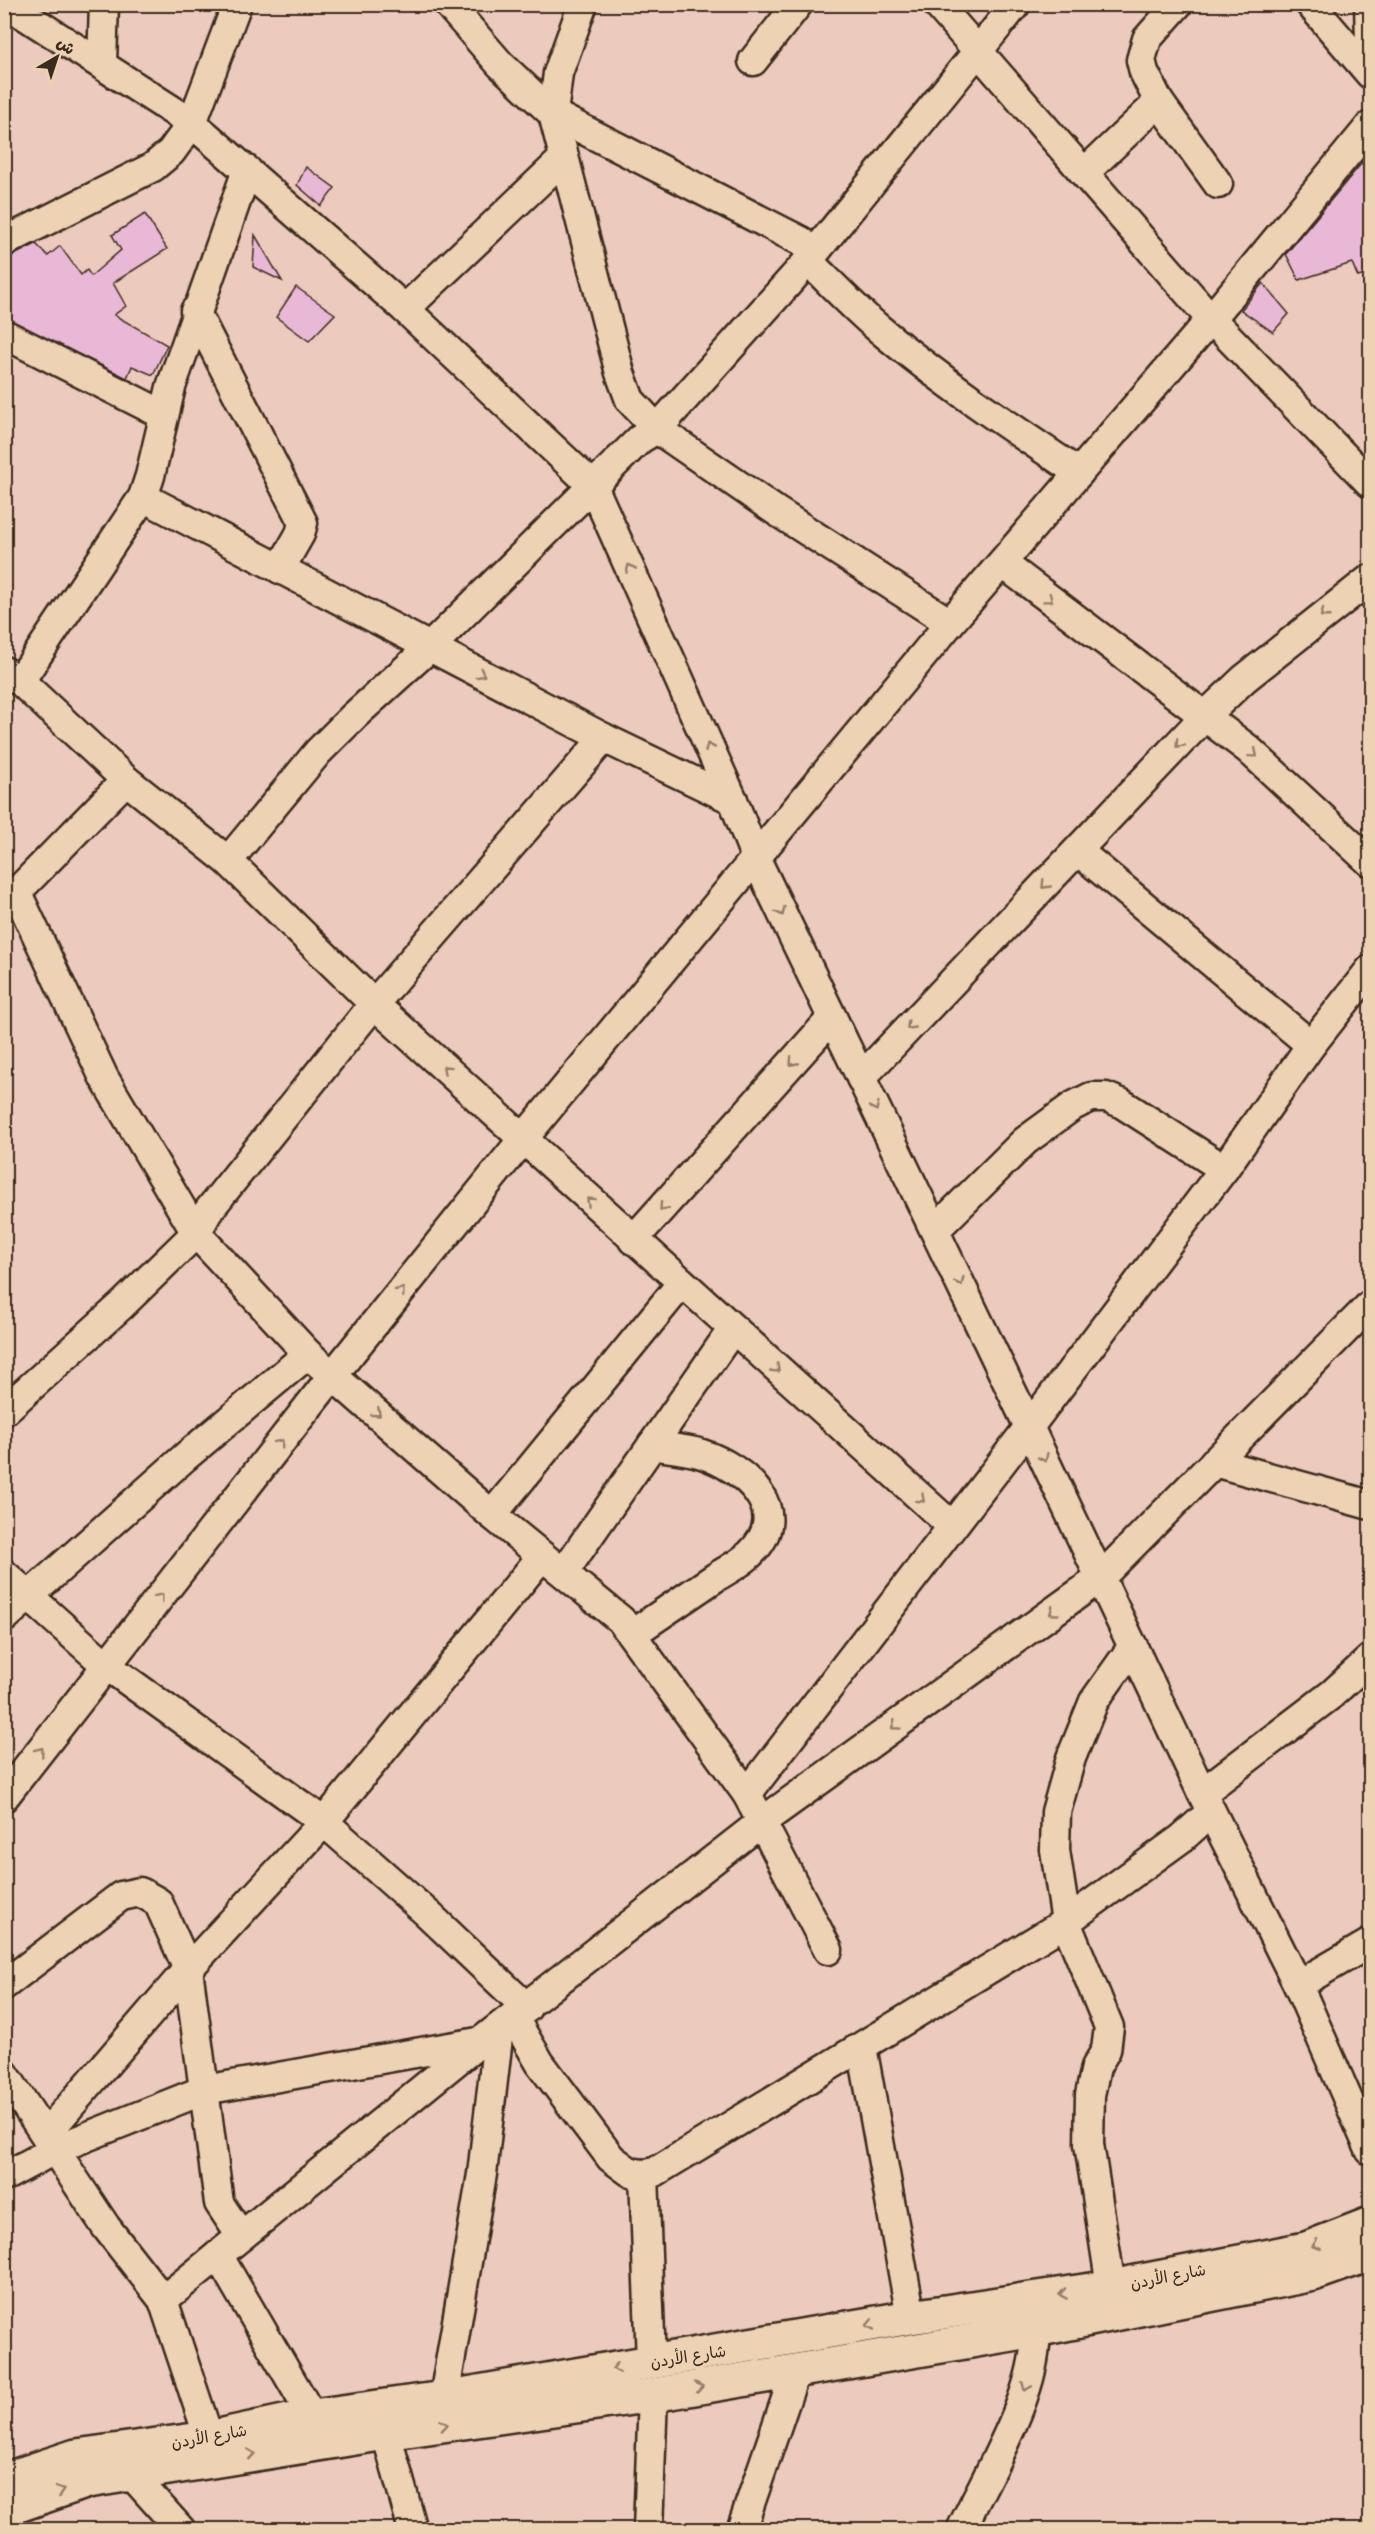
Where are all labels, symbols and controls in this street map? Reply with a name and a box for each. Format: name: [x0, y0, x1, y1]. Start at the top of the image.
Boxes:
north arrow: [27, 27, 87, 87]
text: ش: [53, 34, 78, 59]
one-way arrow: [625, 564, 637, 575]
one-way arrow: [1042, 591, 1053, 602]
one-way arrow: [1320, 607, 1331, 618]
one-way arrow: [475, 667, 486, 679]
one-way arrow: [1175, 736, 1186, 747]
one-way arrow: [705, 742, 717, 753]
one-way arrow: [1247, 747, 1258, 758]
one-way arrow: [1041, 878, 1052, 889]
one-way arrow: [774, 906, 786, 917]
one-way arrow: [906, 1020, 917, 1030]
one-way arrow: [789, 1055, 800, 1066]
one-way arrow: [442, 1065, 453, 1076]
one-way arrow: [867, 1100, 879, 1111]
one-way arrow: [586, 1197, 597, 1208]
one-way arrow: [659, 1200, 670, 1211]
one-way arrow: [952, 1276, 964, 1287]
one-way arrow: [394, 1286, 405, 1297]
one-way arrow: [769, 1362, 780, 1373]
one-way arrow: [370, 1406, 381, 1417]
one-way arrow: [272, 1439, 283, 1450]
one-way arrow: [1037, 1452, 1049, 1463]
one-way arrow: [914, 1492, 925, 1503]
one-way arrow: [152, 1593, 163, 1604]
one-way arrow: [1048, 1605, 1059, 1616]
one-way arrow: [890, 1719, 901, 1730]
one-way arrow: [33, 1747, 44, 1758]
one-way arrow: [1311, 2238, 1322, 2251]
street label: شارع الأردن: [1129, 2259, 1208, 2295]
one-way arrow: [1058, 2287, 1068, 2300]
one-way arrow: [866, 2318, 876, 2331]
street label: شارع الأردن: [649, 2340, 728, 2374]
one-way arrow: [611, 2361, 621, 2374]
one-way arrow: [1021, 2380, 1033, 2391]
one-way arrow: [694, 2381, 704, 2394]
one-way arrow: [439, 2419, 448, 2431]
street label: شارع الأردن: [170, 2420, 249, 2454]
one-way arrow: [246, 2448, 255, 2460]
one-way arrow: [54, 2485, 65, 2498]

